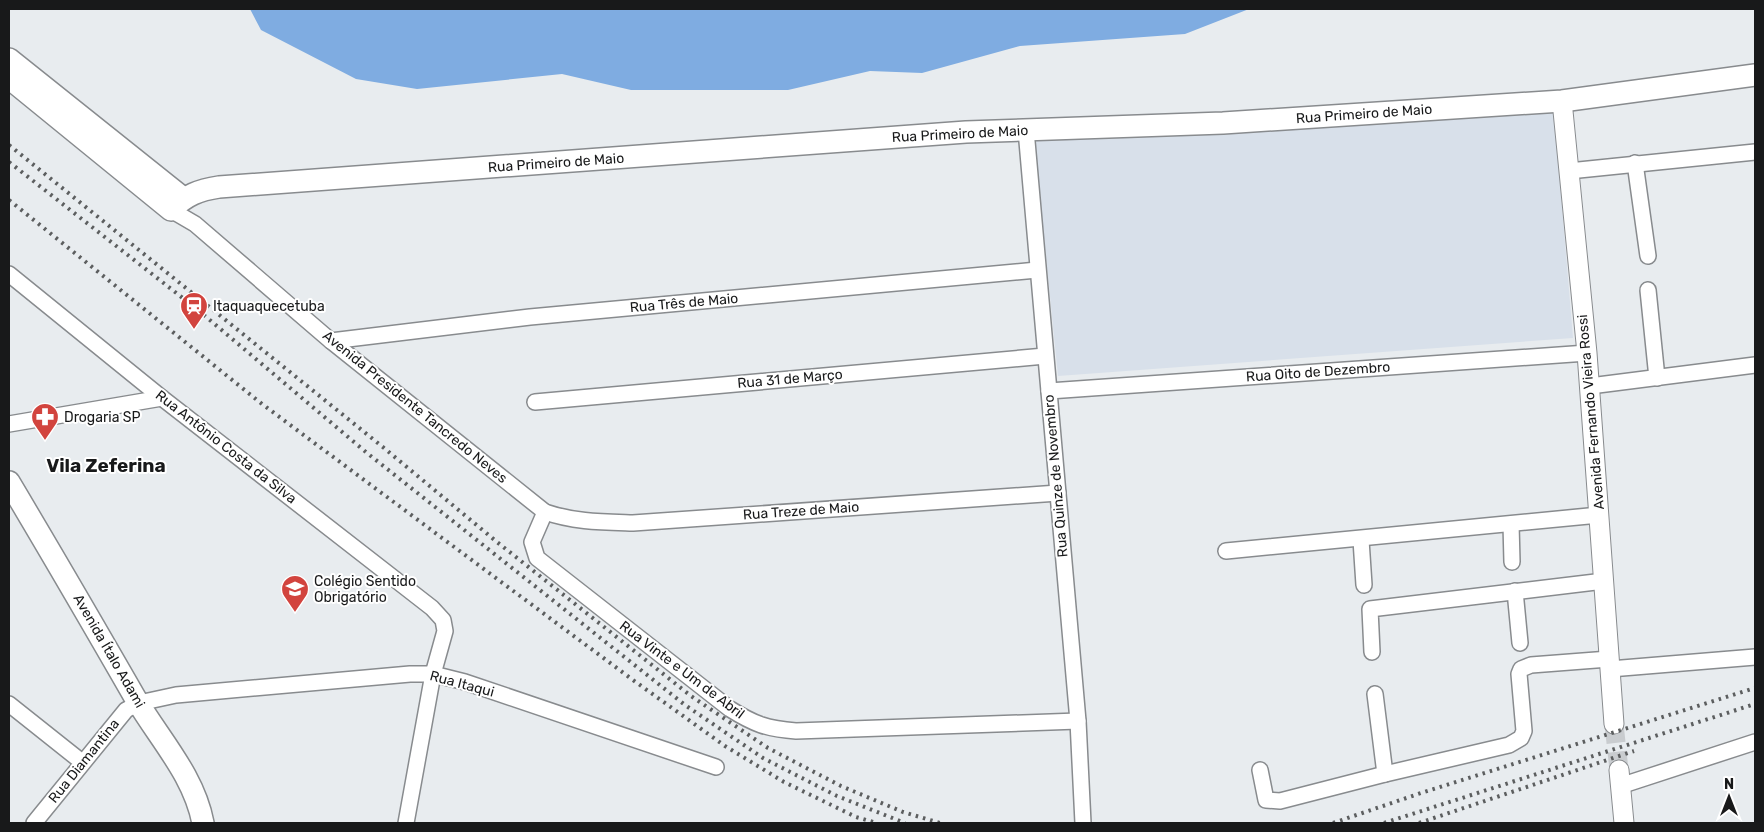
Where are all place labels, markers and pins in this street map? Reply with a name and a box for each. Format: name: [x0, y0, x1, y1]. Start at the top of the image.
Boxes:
station icon: Itaquaquecetuba: [179, 291, 209, 330]
place label: Itaquaquecetuba: [213, 298, 325, 315]
pharmacy icon: Drogaria SP: [30, 402, 60, 441]
place label: Drogaria SP: [64, 409, 141, 426]
place label: Colégio Sentido Obrigatório: [314, 573, 416, 606]
school or university icon: Colégio Sentido Obrigatório: [280, 574, 310, 613]

